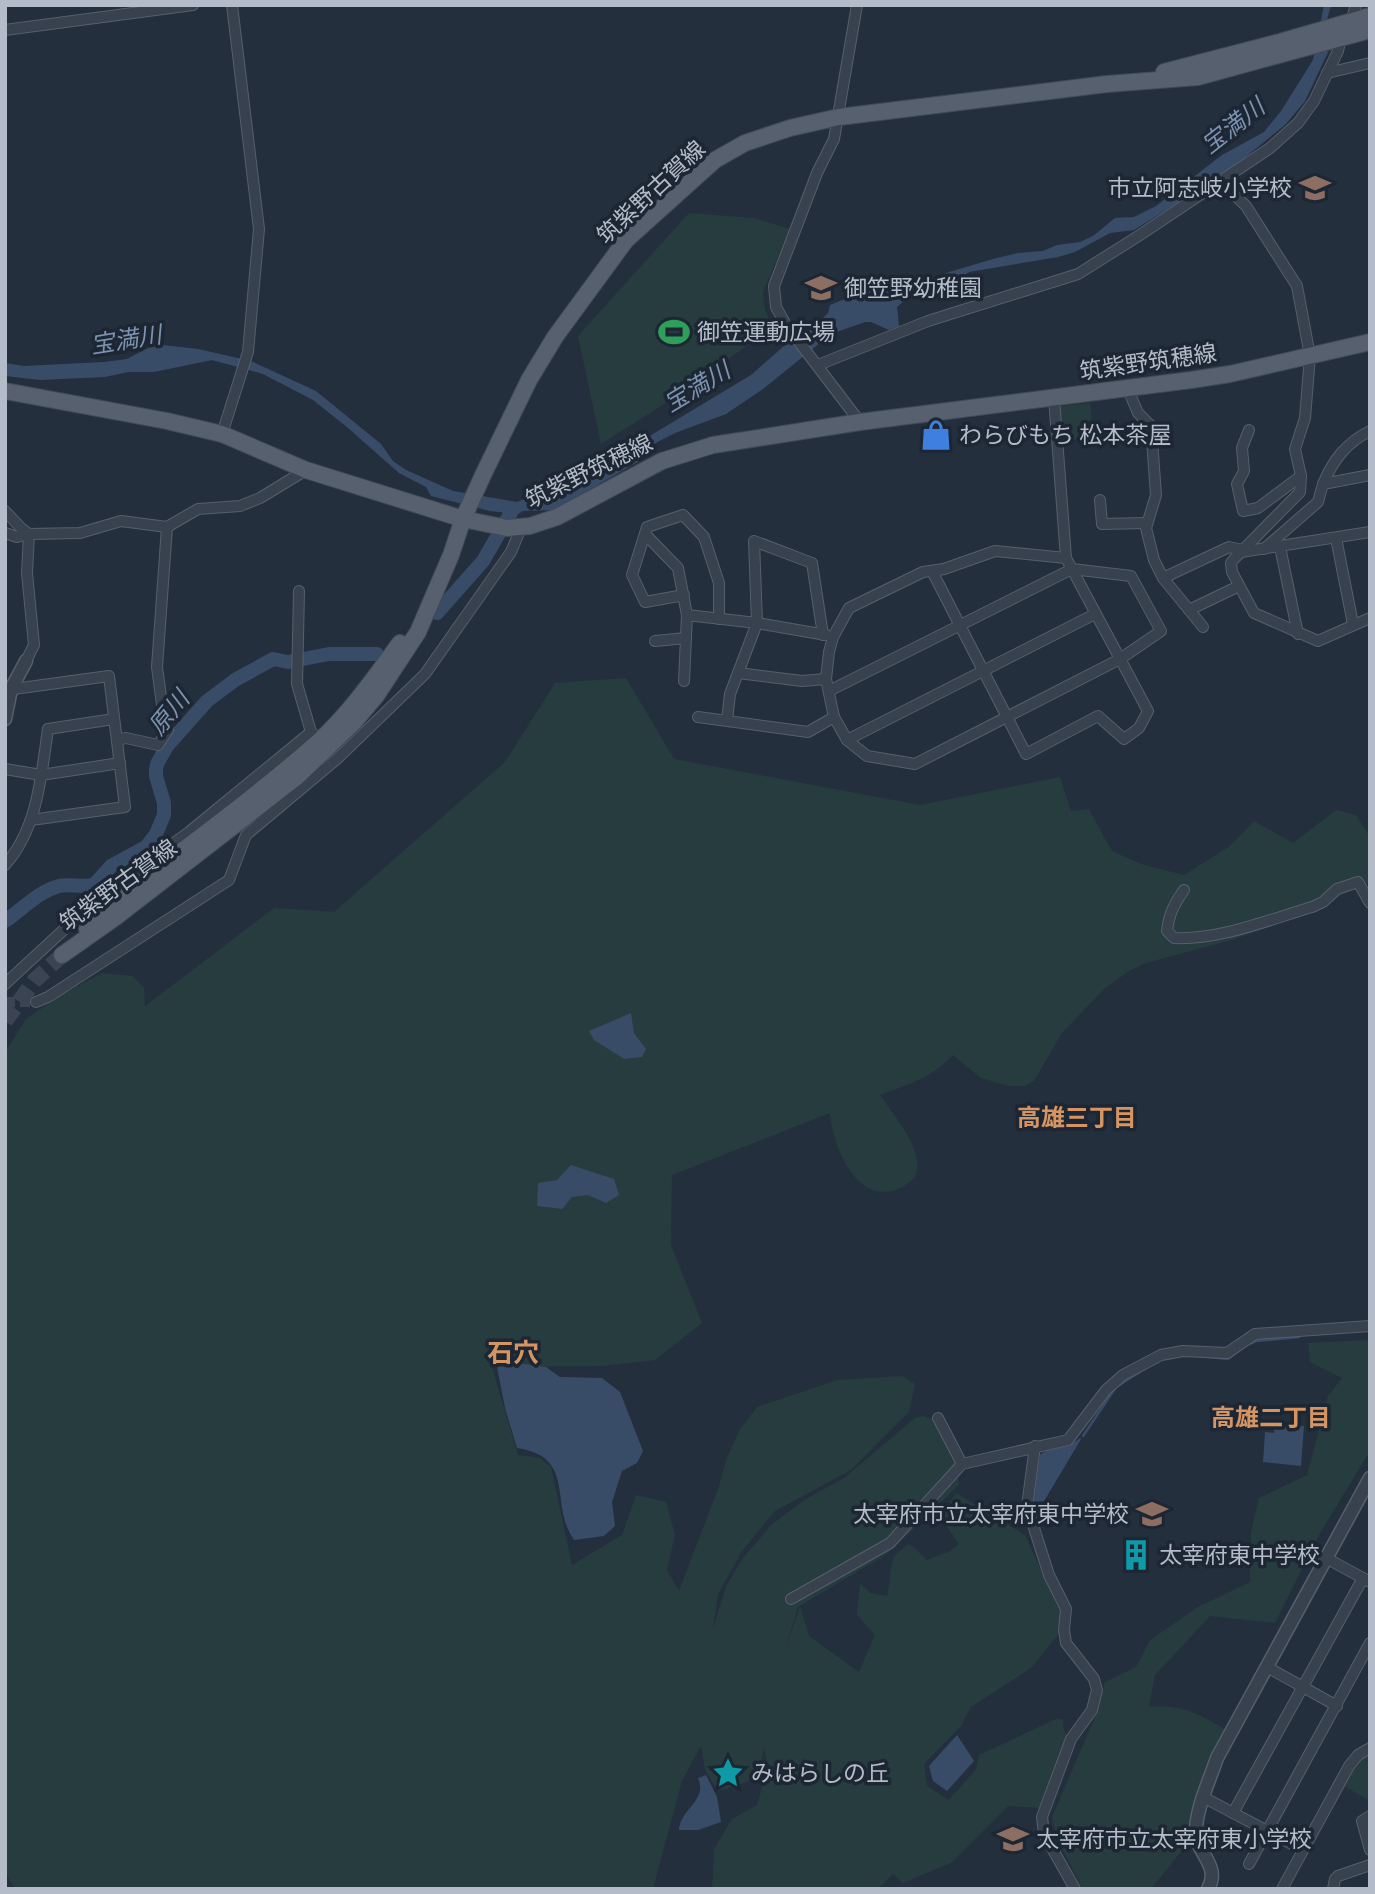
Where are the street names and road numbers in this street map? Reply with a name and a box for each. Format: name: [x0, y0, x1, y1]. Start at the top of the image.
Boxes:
street label: 筑紫野古賀線: [592, 136, 713, 251]
street label: 筑紫野筑穂線: [1078, 341, 1219, 388]
street label: 筑紫野筑穂線: [522, 430, 658, 517]
street label: 筑紫野古賀線: [55, 835, 184, 939]

